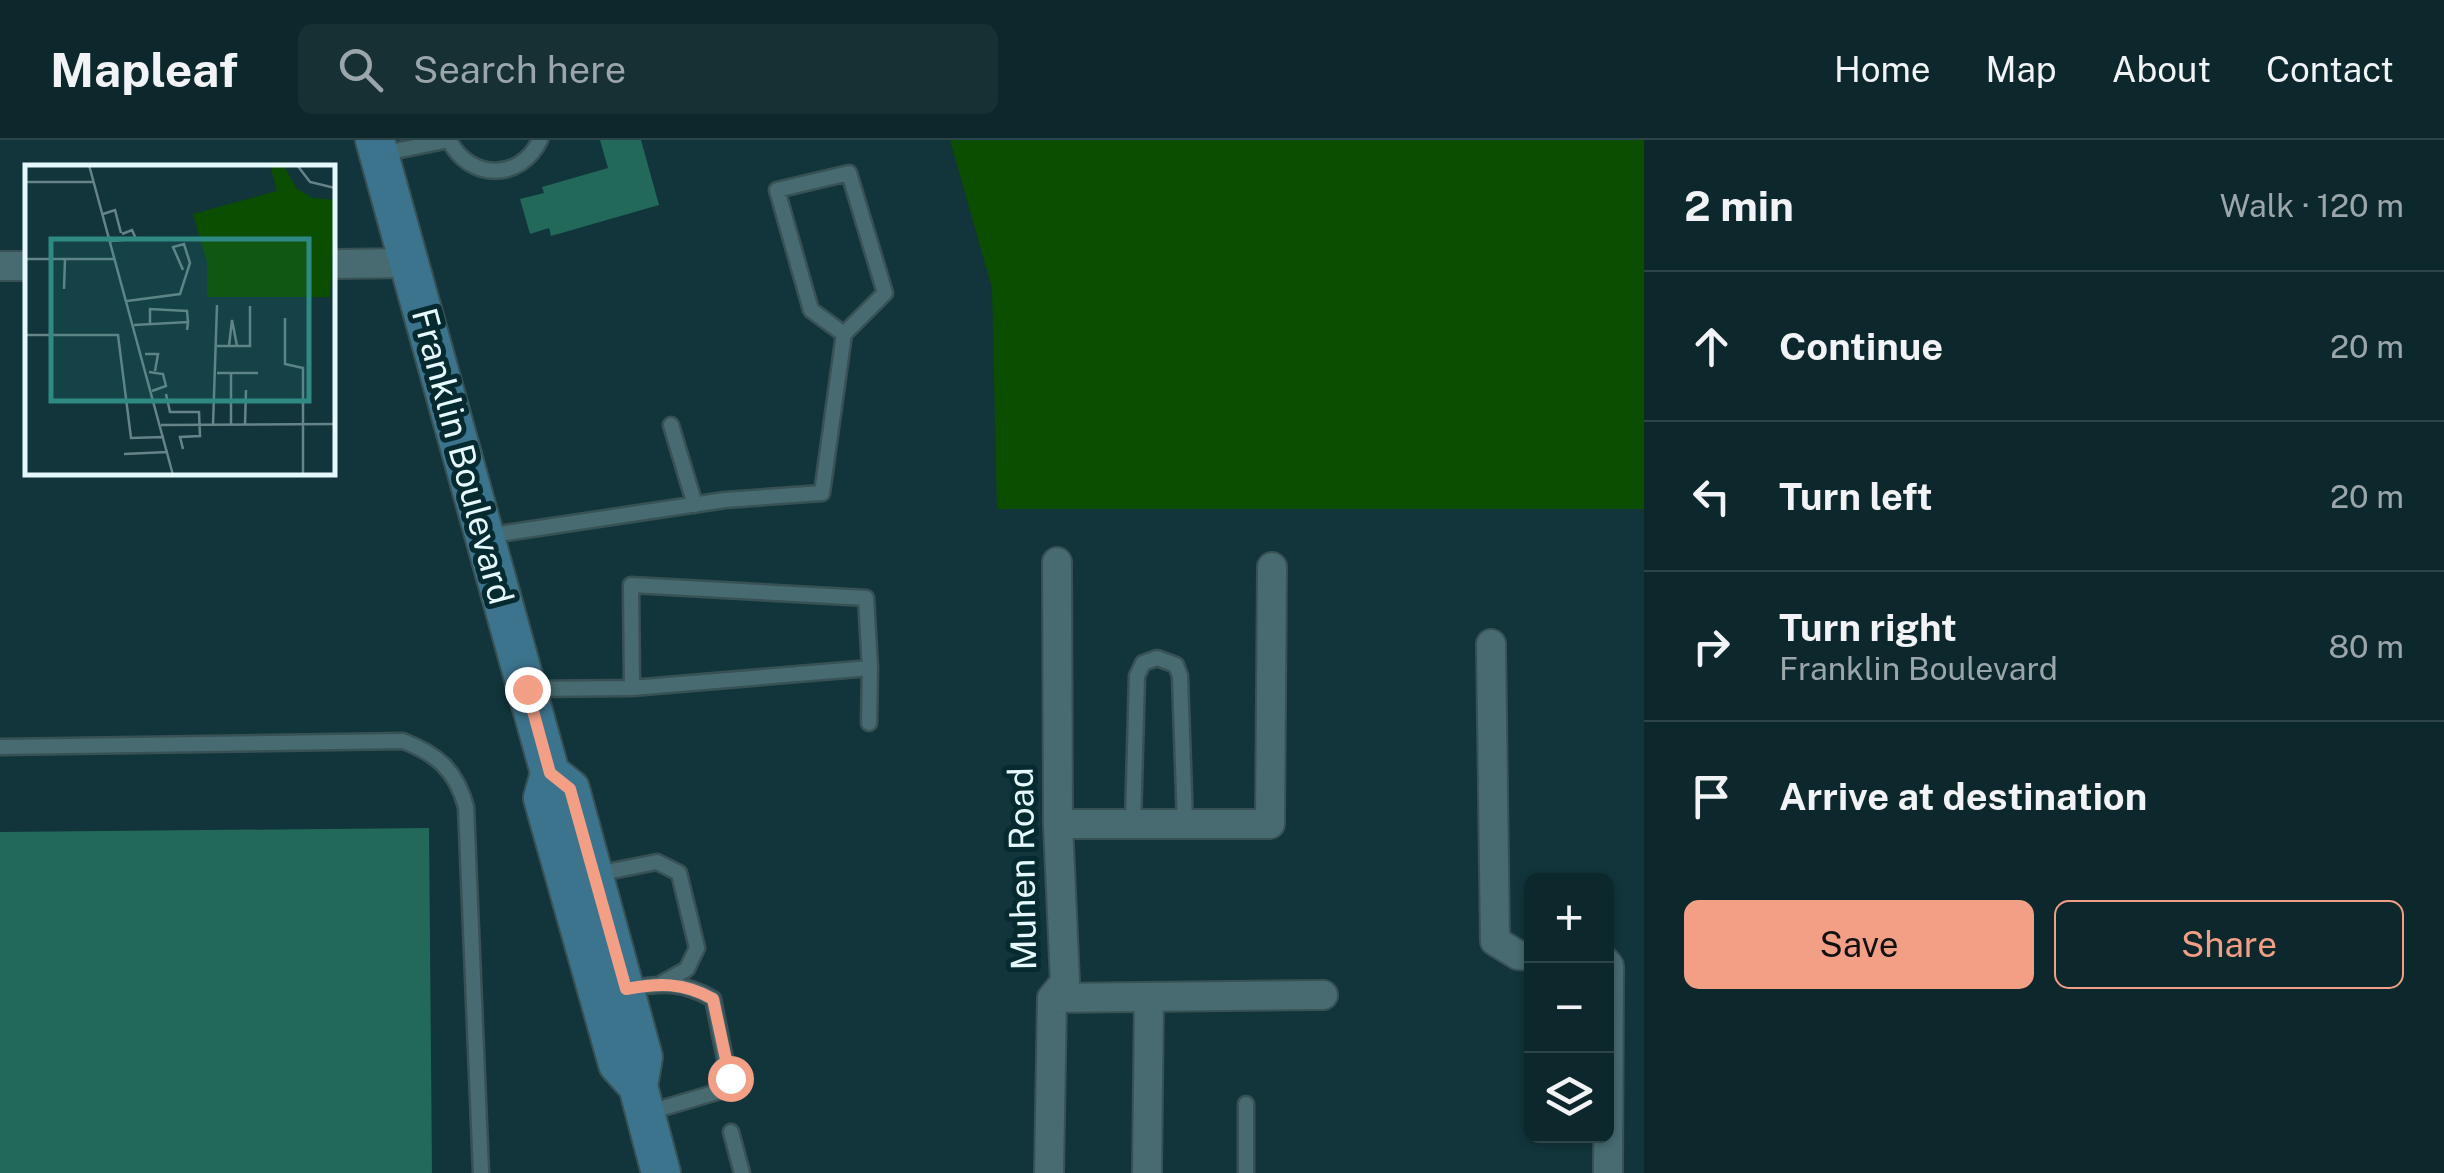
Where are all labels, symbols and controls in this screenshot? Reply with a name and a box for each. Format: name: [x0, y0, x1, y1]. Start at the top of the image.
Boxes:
search box: [298, 24, 998, 114]
text: Mapleaf: [50, 41, 238, 98]
icon: search: [333, 42, 388, 97]
text: Search here: [413, 47, 626, 92]
text: Home: [1834, 49, 1931, 90]
text: Map: [1986, 49, 2057, 90]
text: About: [2112, 49, 2211, 90]
text: Contact: [2266, 49, 2394, 90]
inset map: [25, 165, 335, 475]
text: 2 min: [1684, 181, 1794, 230]
text: Walk · 120 m: [2220, 187, 2404, 224]
street label: Franklin Boulevard: [404, 303, 522, 609]
icon: ahead: [1684, 319, 1739, 374]
text: Continue: [1779, 324, 1943, 369]
text: 20 m: [2330, 328, 2404, 365]
icon: left: [1684, 469, 1739, 524]
text: Turn left: [1779, 474, 1933, 519]
text: 20 m: [2330, 478, 2404, 515]
text: Turn right: [1779, 605, 1957, 650]
icon: right: [1684, 619, 1739, 674]
text: 80 m: [2328, 628, 2404, 665]
text: Franklin Boulevard: [1779, 650, 2058, 687]
route end: [505, 667, 551, 713]
street label: Muhen Road: [1000, 767, 1044, 971]
icon: arrive: [1684, 769, 1739, 824]
text: Arrive at destination: [1779, 774, 2147, 819]
map controls: [1524, 873, 1614, 1143]
button: +: [1524, 873, 1614, 963]
button: Save: [1684, 900, 2034, 989]
button: Share: [2054, 900, 2404, 989]
button: −: [1524, 963, 1614, 1053]
button: layers: [1524, 1053, 1614, 1143]
route start: [708, 1056, 754, 1102]

